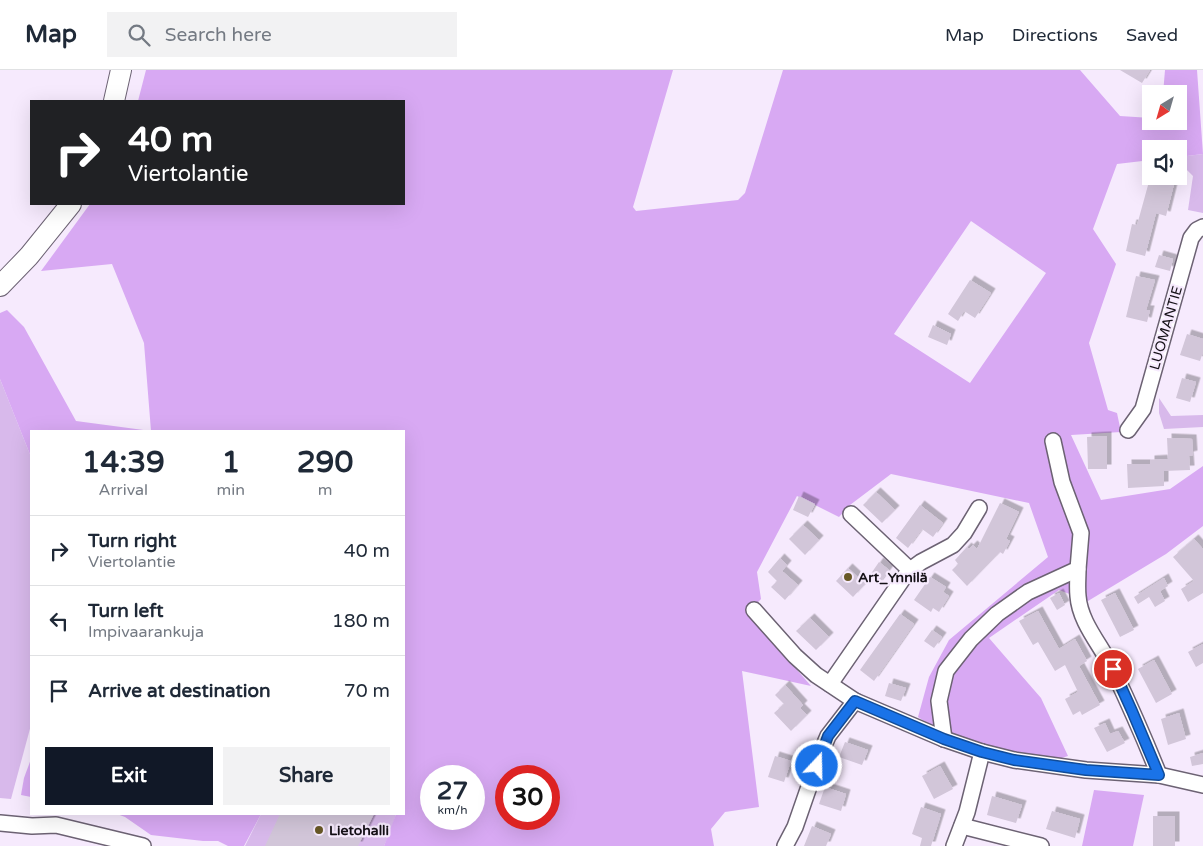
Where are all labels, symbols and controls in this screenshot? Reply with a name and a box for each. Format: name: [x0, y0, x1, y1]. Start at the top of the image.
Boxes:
search box: [107, 12, 457, 57]
text: Map: [25, 20, 77, 49]
icon: search: [125, 21, 153, 49]
text: Search here: [165, 24, 272, 46]
text: Map: [945, 24, 984, 46]
text: Directions: [1012, 24, 1098, 46]
text: Saved: [1126, 24, 1178, 46]
north arrow: [1142, 85, 1188, 130]
map controls: [1142, 85, 1187, 185]
text: 40 m: [128, 119, 213, 161]
icon: right: [45, 120, 110, 185]
button: sound: [1142, 140, 1187, 185]
text: Viertolantie: [128, 161, 248, 187]
street label: LUOMANTIE: [1146, 284, 1186, 372]
text: 14:39: [82, 444, 165, 481]
text: 1: [221, 444, 240, 481]
text: 290: [297, 444, 353, 481]
text: Arrival: [99, 480, 148, 500]
text: min: [217, 480, 245, 500]
text: m: [318, 480, 332, 500]
text: Turn right: [88, 530, 176, 552]
icon: right: [45, 537, 73, 565]
text: 40 m: [344, 540, 390, 562]
text: Viertolantie: [88, 552, 176, 572]
place label: Art_Ynnilä: [858, 569, 928, 586]
marker: Art_Ynnilä: [842, 571, 854, 583]
text: Turn left: [88, 600, 164, 622]
icon: left: [45, 607, 73, 635]
text: 180 m: [332, 610, 390, 632]
text: Impivaarankuja: [88, 622, 204, 642]
pin: [1092, 648, 1134, 690]
icon: arrive: [1099, 655, 1127, 683]
icon: arrive: [45, 677, 73, 705]
text: Arrive at destination: [88, 680, 271, 702]
text: 70 m: [344, 680, 390, 702]
position arrow: [790, 739, 842, 791]
button: Exit: [45, 747, 213, 805]
button: Share: [223, 747, 390, 805]
speed limit sign: 30: [495, 765, 560, 830]
text: 27: [437, 776, 468, 806]
text: km/h: [437, 803, 468, 817]
place label: Lietohalli: [329, 822, 389, 839]
marker: Lietohalli: [313, 824, 325, 836]

